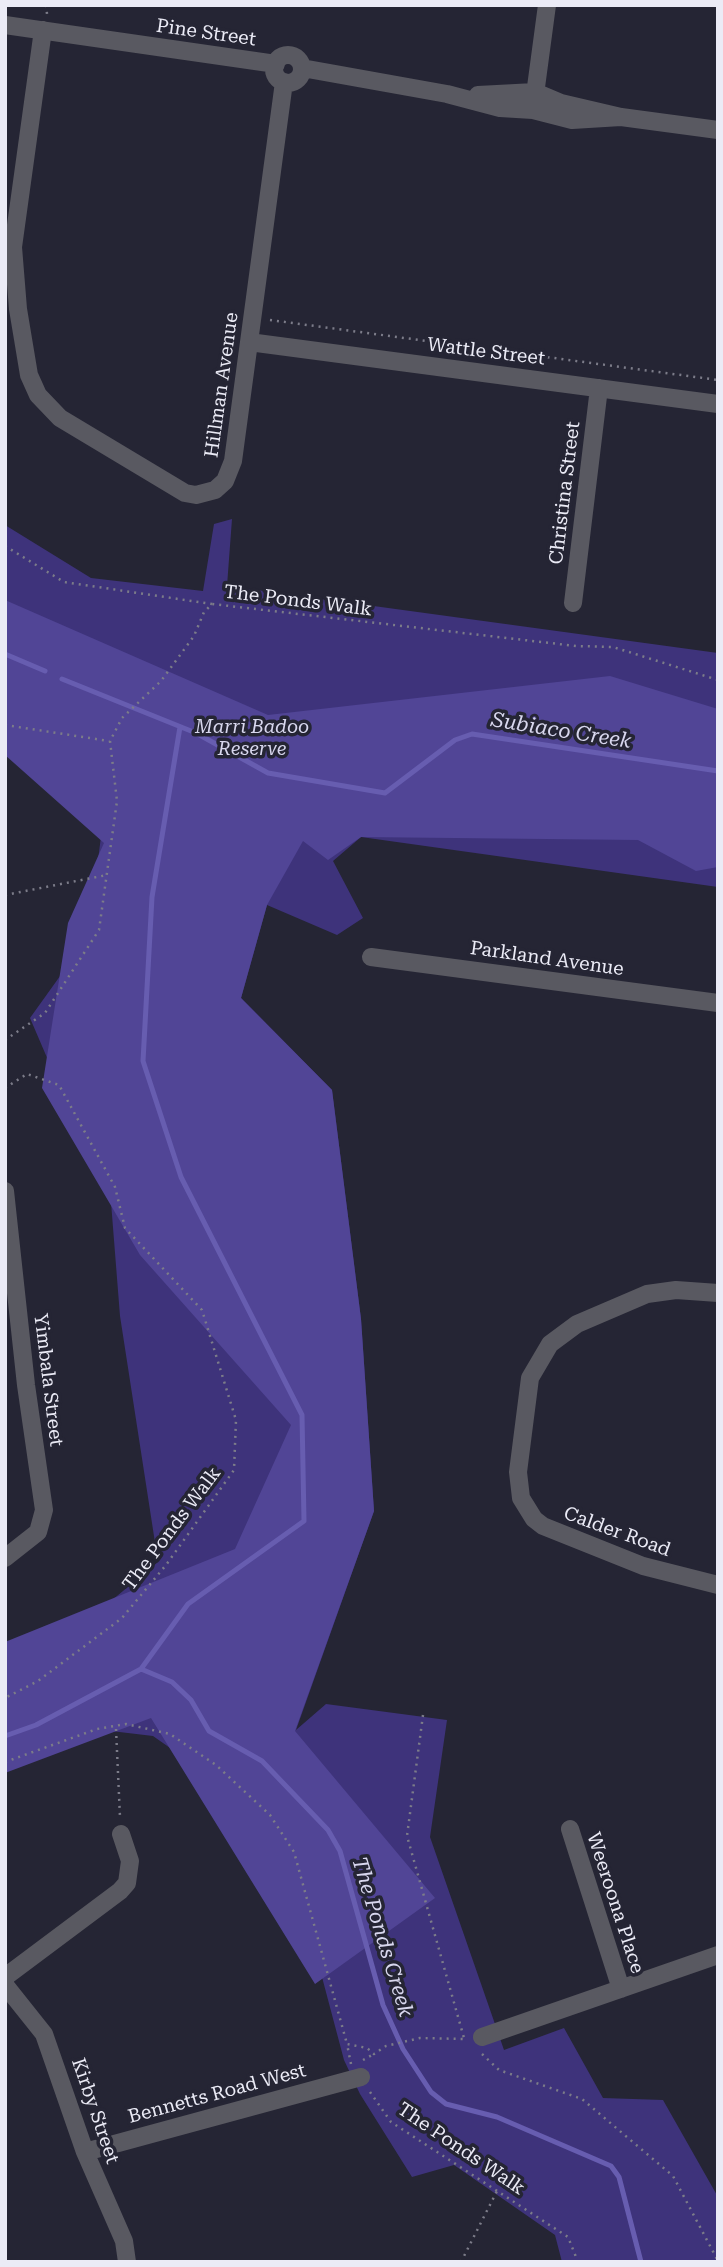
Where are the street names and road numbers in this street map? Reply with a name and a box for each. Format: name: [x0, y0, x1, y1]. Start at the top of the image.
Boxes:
street label: Pine Street: [155, 15, 257, 51]
street label: Hillman Avenue: [201, 311, 243, 459]
street label: Wattle Street: [426, 333, 546, 371]
street label: Christina Street: [545, 420, 585, 566]
street label: The Ponds Walk: [223, 581, 373, 621]
street label: Parkland Avenue: [469, 937, 625, 981]
street label: Yimbala Street: [29, 1312, 67, 1448]
street label: The Ponds Walk: [118, 1463, 226, 1595]
street label: Calder Road: [561, 1502, 673, 1562]
street label: Weeroona Place: [581, 1830, 649, 1976]
street label: Kirby Street: [66, 2055, 124, 2167]
street label: Bennetts Road West: [126, 2059, 308, 2129]
street label: The Ponds Walk: [393, 2098, 529, 2200]

